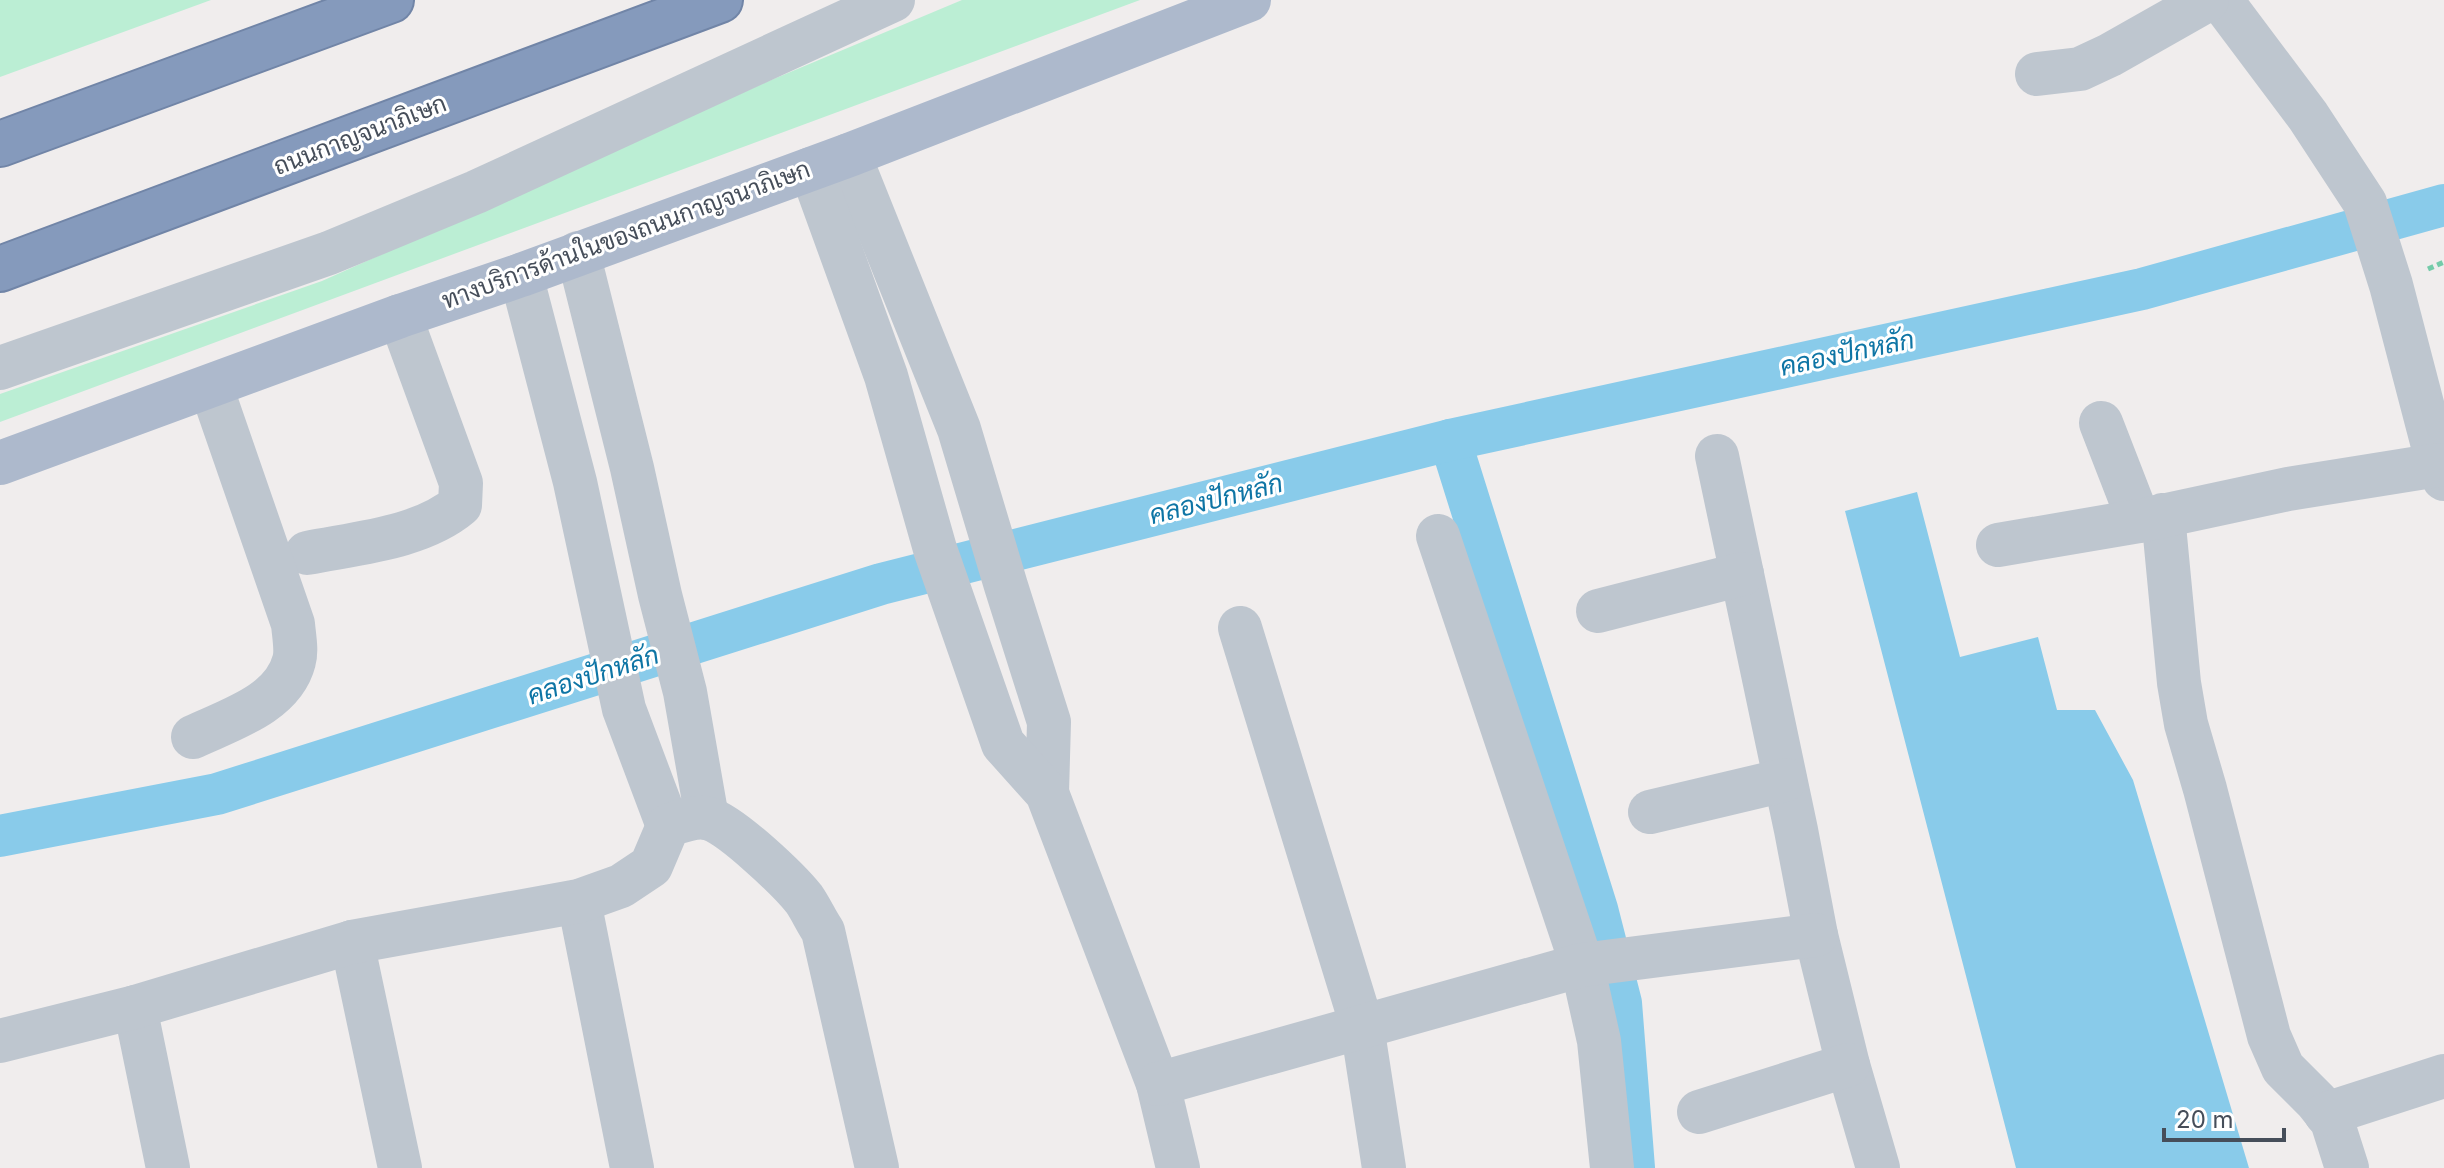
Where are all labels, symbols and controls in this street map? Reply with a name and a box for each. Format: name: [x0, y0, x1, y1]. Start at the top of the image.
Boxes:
street label: ถนนกาญจนาภิเษก: [269, 88, 450, 181]
street label: ทางบริการด้านในของถนนกาญจนาภิเษก: [437, 153, 814, 315]
water label: คลองปักหลัก: [1777, 323, 1917, 382]
water label: คลองปักหลัก: [1146, 467, 1286, 530]
water label: คลองปักหลัก: [523, 639, 663, 710]
scale bar: [2164, 1092, 2284, 1142]
text: 20 m: [2176, 1105, 2234, 1134]

